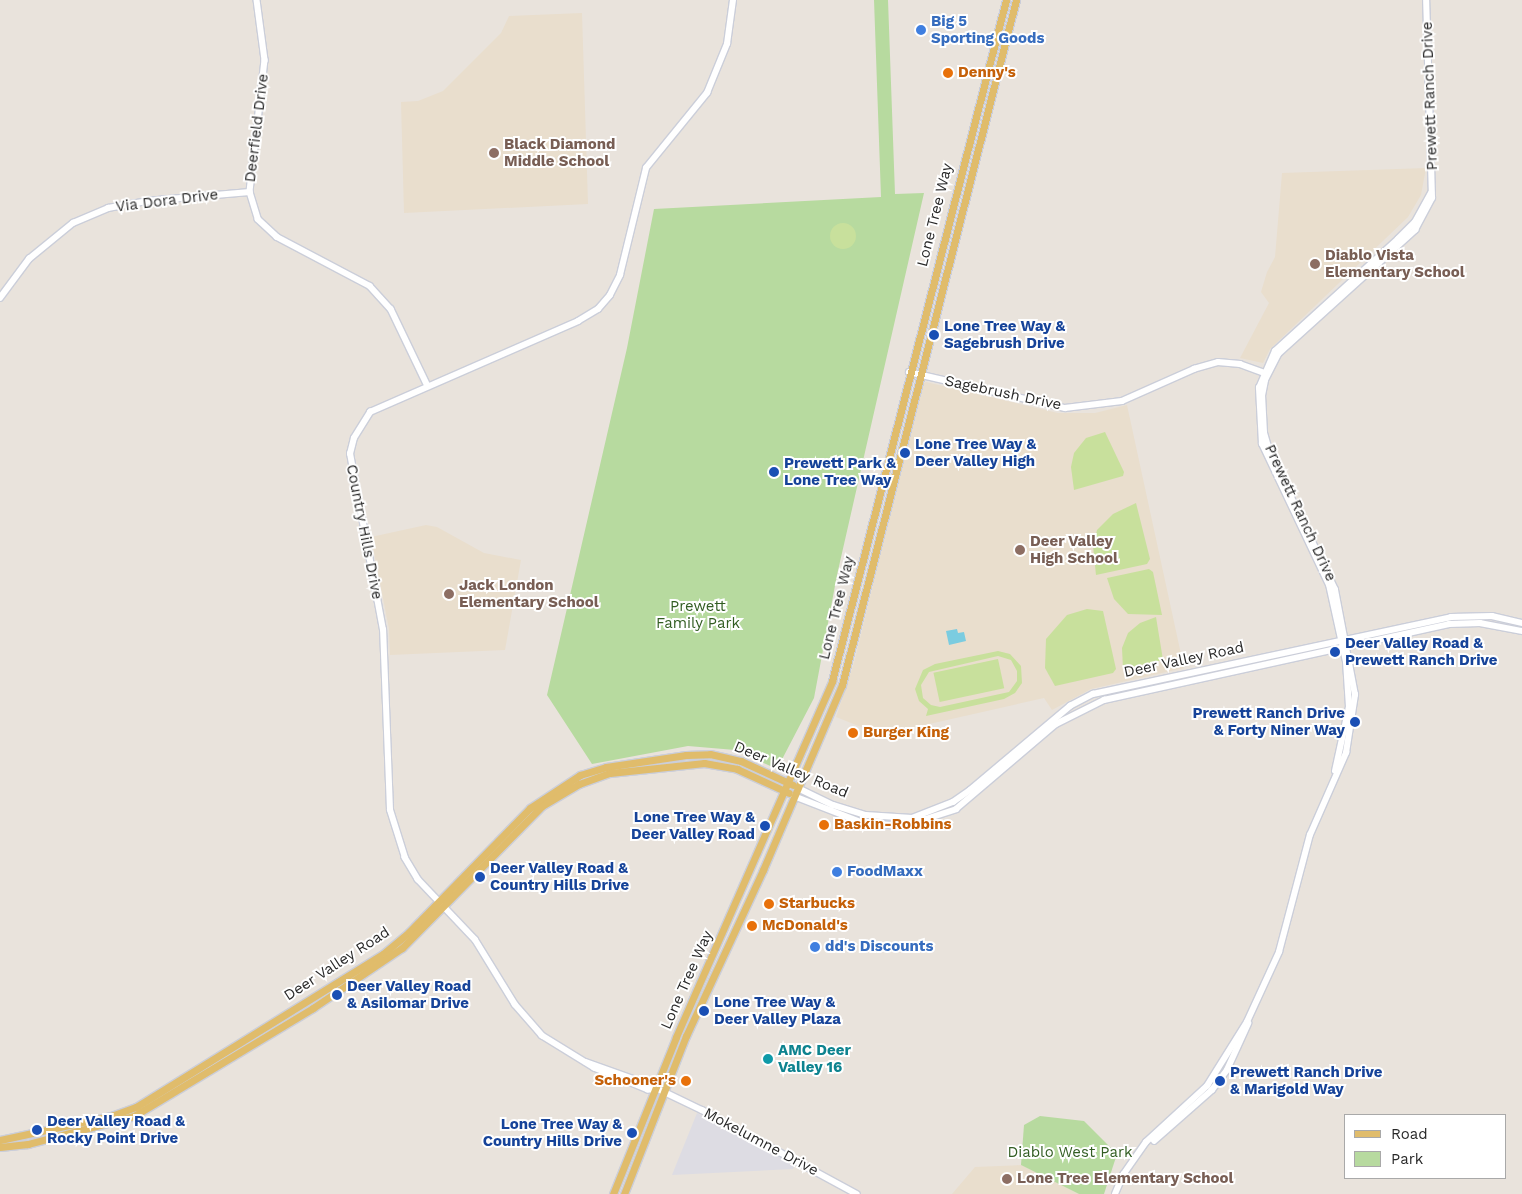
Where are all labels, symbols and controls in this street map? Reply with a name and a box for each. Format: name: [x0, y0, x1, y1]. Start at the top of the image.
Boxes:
place label: Big 5 Sporting Goods: [931, 12, 1044, 47]
street label: Prewett Ranch Drive: [1418, 21, 1442, 171]
marker: Big 5 Sporting Goods: [915, 24, 927, 36]
place label: Denny's: [958, 64, 1016, 82]
marker: Denny's: [942, 67, 954, 79]
street label: Deerfield Drive: [241, 73, 273, 183]
place label: Black Diamond Middle School: [504, 135, 616, 170]
marker: Black Diamond Middle School: [488, 147, 500, 159]
street label: Lone Tree Way: [913, 161, 957, 269]
street label: Via Dora Drive: [114, 186, 220, 216]
place label: Diablo Vista Elementary School: [1325, 246, 1465, 281]
marker: Diablo Vista Elementary School: [1309, 258, 1321, 270]
place label: Lone Tree Way & Sagebrush Drive: [944, 317, 1066, 352]
marker: Lone Tree Way & Sagebrush Drive: [928, 329, 940, 341]
street label: Sagebrush Drive: [943, 372, 1063, 414]
place label: Lone Tree Way & Deer Valley High: [915, 435, 1037, 470]
street label: Prewett Ranch Drive: [1260, 442, 1340, 584]
marker: Lone Tree Way & Deer Valley High: [899, 447, 911, 459]
place label: Prewett Park & Lone Tree Way: [784, 454, 896, 489]
street label: Country Hills Drive: [342, 463, 386, 601]
marker: Prewett Park & Lone Tree Way: [768, 466, 780, 478]
place label: Deer Valley High School: [1030, 532, 1118, 567]
marker: Deer Valley High School: [1014, 544, 1026, 556]
street label: Lone Tree Way: [815, 554, 859, 662]
place label: Jack London Elementary School: [459, 576, 599, 611]
marker: Jack London Elementary School: [443, 588, 455, 600]
park label: Prewett Family Park: [656, 597, 740, 632]
place label: Deer Valley Road & Prewett Ranch Drive: [1345, 634, 1498, 669]
street label: Deer Valley Road: [1122, 638, 1246, 682]
marker: Deer Valley Road & Prewett Ranch Drive: [1329, 646, 1341, 658]
place label: Prewett Ranch Drive & Forty Niner Way: [1192, 704, 1345, 739]
marker: Prewett Ranch Drive & Forty Niner Way: [1349, 716, 1361, 728]
place label: Burger King: [863, 724, 949, 742]
marker: Burger King: [847, 727, 859, 739]
street label: Deer Valley Road: [731, 738, 851, 802]
place label: Lone Tree Way & Deer Valley Road: [630, 808, 755, 843]
place label: Baskin-Robbins: [834, 816, 952, 834]
marker: Baskin-Robbins: [818, 819, 830, 831]
marker: Lone Tree Way & Deer Valley Road: [759, 820, 771, 832]
place label: Deer Valley Road & Country Hills Drive: [490, 859, 630, 894]
place label: FoodMaxx: [847, 863, 923, 881]
marker: FoodMaxx: [831, 866, 843, 878]
marker: Deer Valley Road & Country Hills Drive: [474, 871, 486, 883]
place label: Starbucks: [779, 895, 855, 913]
marker: Starbucks: [763, 898, 775, 910]
place label: McDonald's: [762, 917, 848, 935]
marker: McDonald's: [746, 920, 758, 932]
street label: Deer Valley Road: [280, 923, 394, 1005]
street label: Lone Tree Way: [657, 928, 717, 1032]
place label: dd's Discounts: [825, 938, 933, 956]
marker: dd's Discounts: [809, 941, 821, 953]
place label: Deer Valley Road & Asilomar Drive: [347, 977, 472, 1012]
marker: Deer Valley Road & Asilomar Drive: [331, 989, 343, 1001]
place label: Lone Tree Way & Deer Valley Plaza: [714, 993, 842, 1028]
marker: Lone Tree Way & Deer Valley Plaza: [698, 1005, 710, 1017]
place label: AMC Deer Valley 16: [778, 1041, 851, 1076]
marker: AMC Deer Valley 16: [762, 1053, 774, 1065]
place label: Prewett Ranch Drive & Marigold Way: [1230, 1063, 1383, 1098]
place label: Schooner's: [594, 1072, 676, 1090]
marker: Schooner's: [680, 1075, 692, 1087]
marker: Prewett Ranch Drive & Marigold Way: [1214, 1075, 1226, 1087]
street label: Mokelumne Drive: [701, 1104, 821, 1180]
place label: Deer Valley Road & Rocky Point Drive: [47, 1112, 186, 1147]
legend: [1344, 1114, 1507, 1179]
place label: Lone Tree Way & Country Hills Drive: [482, 1115, 622, 1150]
marker: Deer Valley Road & Rocky Point Drive: [31, 1124, 43, 1136]
text: Road: [1391, 1125, 1428, 1143]
marker: Lone Tree Way & Country Hills Drive: [626, 1127, 638, 1139]
park label: Diablo West Park: [1007, 1144, 1133, 1162]
text: Park: [1391, 1150, 1423, 1168]
place label: Lone Tree Elementary School: [1017, 1170, 1234, 1188]
marker: Lone Tree Elementary School: [1001, 1173, 1013, 1185]

